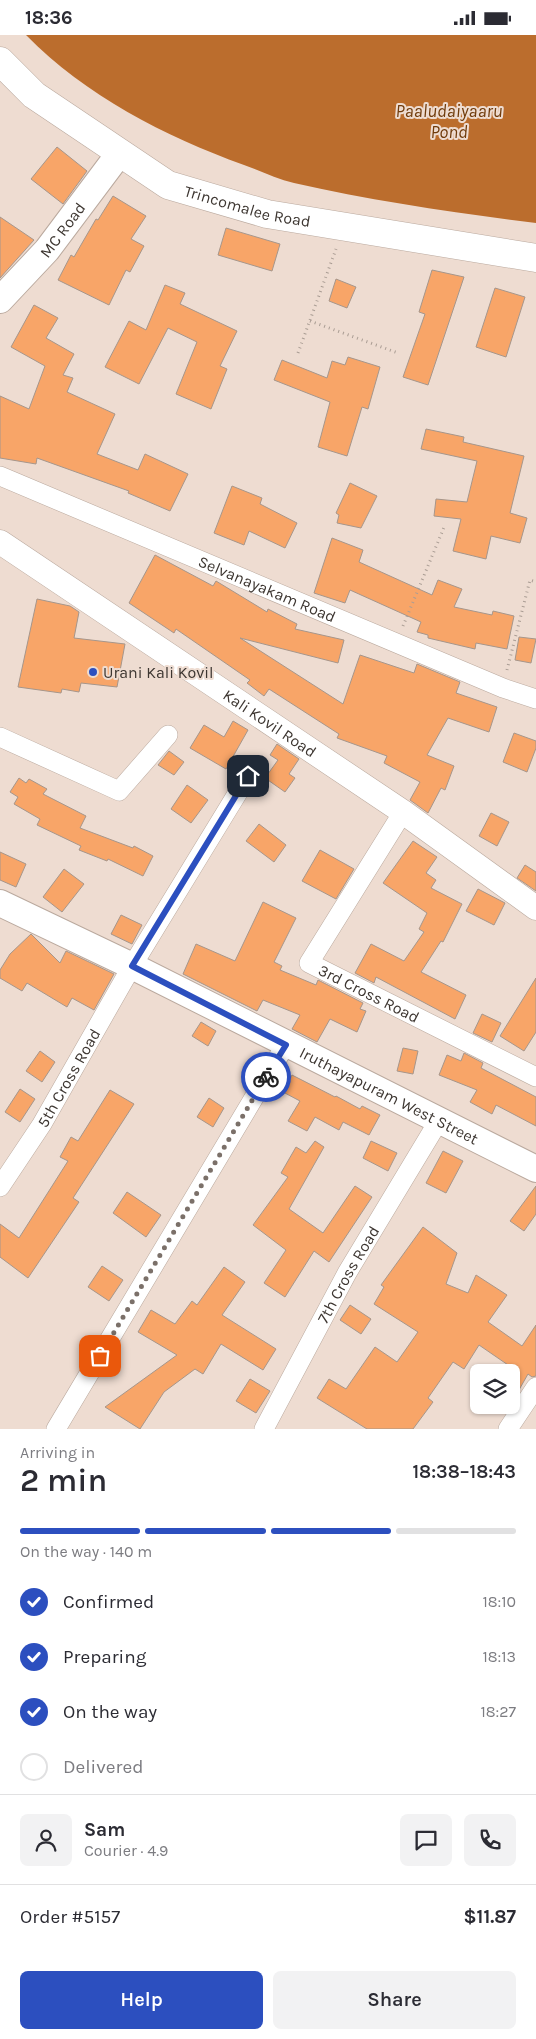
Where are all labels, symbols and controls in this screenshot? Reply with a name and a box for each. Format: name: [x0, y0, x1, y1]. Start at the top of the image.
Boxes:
text: 18:36: [25, 7, 73, 29]
water label: Paaludaiyaaru Pond: [396, 100, 503, 143]
street label: Trincomalee Road: [182, 181, 312, 231]
street label: MC Road: [36, 199, 89, 261]
street label: Selvanayakam Road: [195, 552, 339, 626]
place label: Urani Kali Kovil: [103, 663, 214, 682]
marker: Urani Kali Kovil: [87, 666, 99, 678]
street label: Kali Kovil Road: [220, 685, 320, 761]
pin: [227, 755, 269, 797]
icon: home: [234, 762, 262, 790]
street label: 3rd Cross Road: [315, 960, 422, 1027]
street label: 5th Cross Road: [33, 1025, 104, 1131]
street label: Iruthayapuram West Street: [296, 1043, 481, 1148]
courier: [241, 1052, 291, 1102]
icon: bike: [252, 1063, 280, 1091]
street label: 7th Cross Road: [313, 1222, 383, 1326]
pin: [79, 1335, 121, 1377]
icon: bag: [86, 1342, 114, 1370]
map controls: [470, 1364, 520, 1414]
button: layers: [470, 1364, 520, 1414]
text: Arriving in: [20, 1443, 95, 1462]
text: 18:38–18:43: [412, 1461, 516, 1483]
text: 2 min: [20, 1462, 107, 1499]
text: On the way · 140 m: [20, 1542, 152, 1561]
icon: check: [20, 1588, 48, 1616]
text: Confirmed: [63, 1591, 154, 1613]
text: 18:10: [482, 1592, 516, 1611]
icon: check: [20, 1643, 48, 1671]
text: Preparing: [63, 1646, 146, 1668]
text: 18:13: [482, 1647, 516, 1666]
icon: check: [20, 1698, 48, 1726]
text: On the way: [63, 1701, 157, 1723]
text: 18:27: [480, 1702, 516, 1721]
text: Delivered: [63, 1756, 143, 1778]
button: person: [20, 1814, 72, 1866]
button: chat: [400, 1814, 452, 1866]
button: phone: [464, 1814, 516, 1866]
text: Sam: [84, 1819, 125, 1841]
text: Courier · 4.9: [84, 1841, 168, 1860]
text: Order #5157: [20, 1906, 120, 1928]
text: $11.87: [464, 1906, 516, 1928]
button: Help: [20, 1971, 263, 2029]
button: Share: [273, 1971, 516, 2029]

